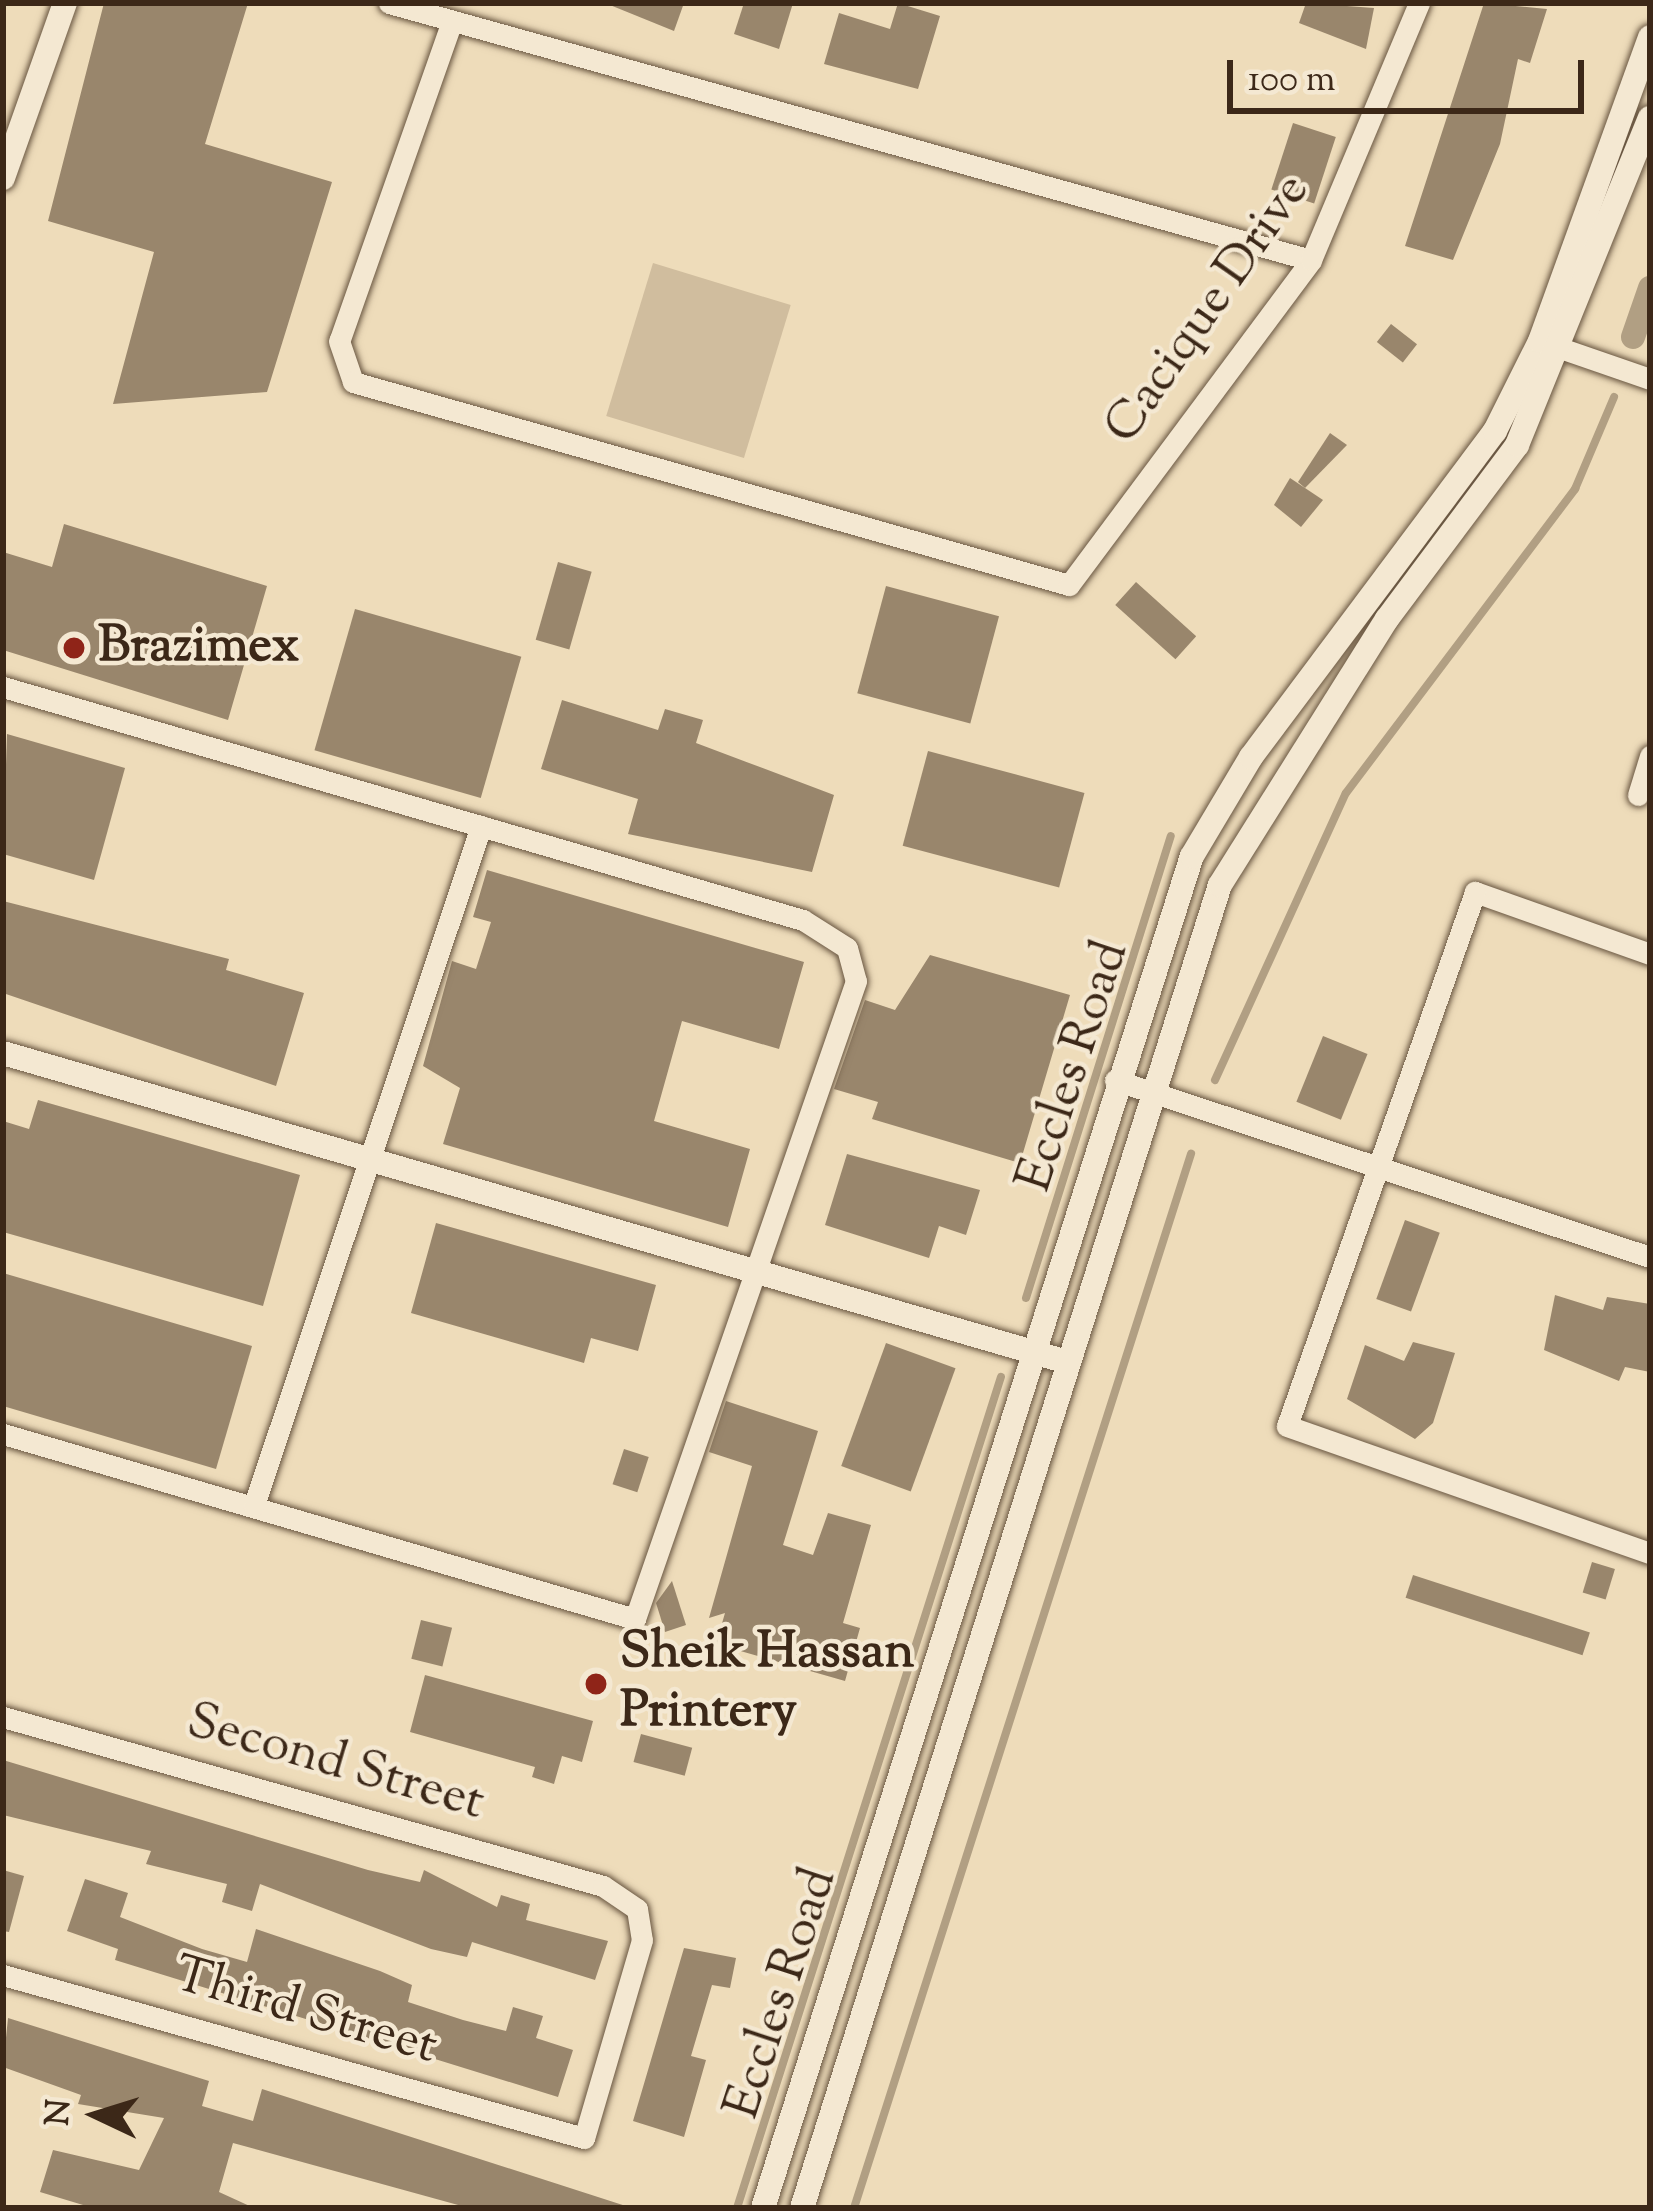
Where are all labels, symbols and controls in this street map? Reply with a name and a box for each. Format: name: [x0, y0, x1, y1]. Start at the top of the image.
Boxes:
scale bar: [1233, 36, 1590, 110]
text: 100 m: [1248, 55, 1335, 107]
street label: Cacique Drive: [1094, 163, 1324, 457]
place label: Brazimex: [98, 617, 299, 679]
marker: Brazimex: [61, 635, 87, 661]
street label: Eccles Road: [1006, 934, 1144, 1200]
place label: Sheik Hassan Printery: [620, 1624, 914, 1744]
marker: Sheik Hassan Printery: [583, 1671, 609, 1697]
street label: Second Street: [179, 1692, 491, 1836]
street label: Eccles Road: [714, 1861, 852, 2127]
street label: Third Street: [167, 1946, 443, 2080]
north arrow: [36, 2055, 156, 2175]
text: N: [35, 2098, 85, 2127]

